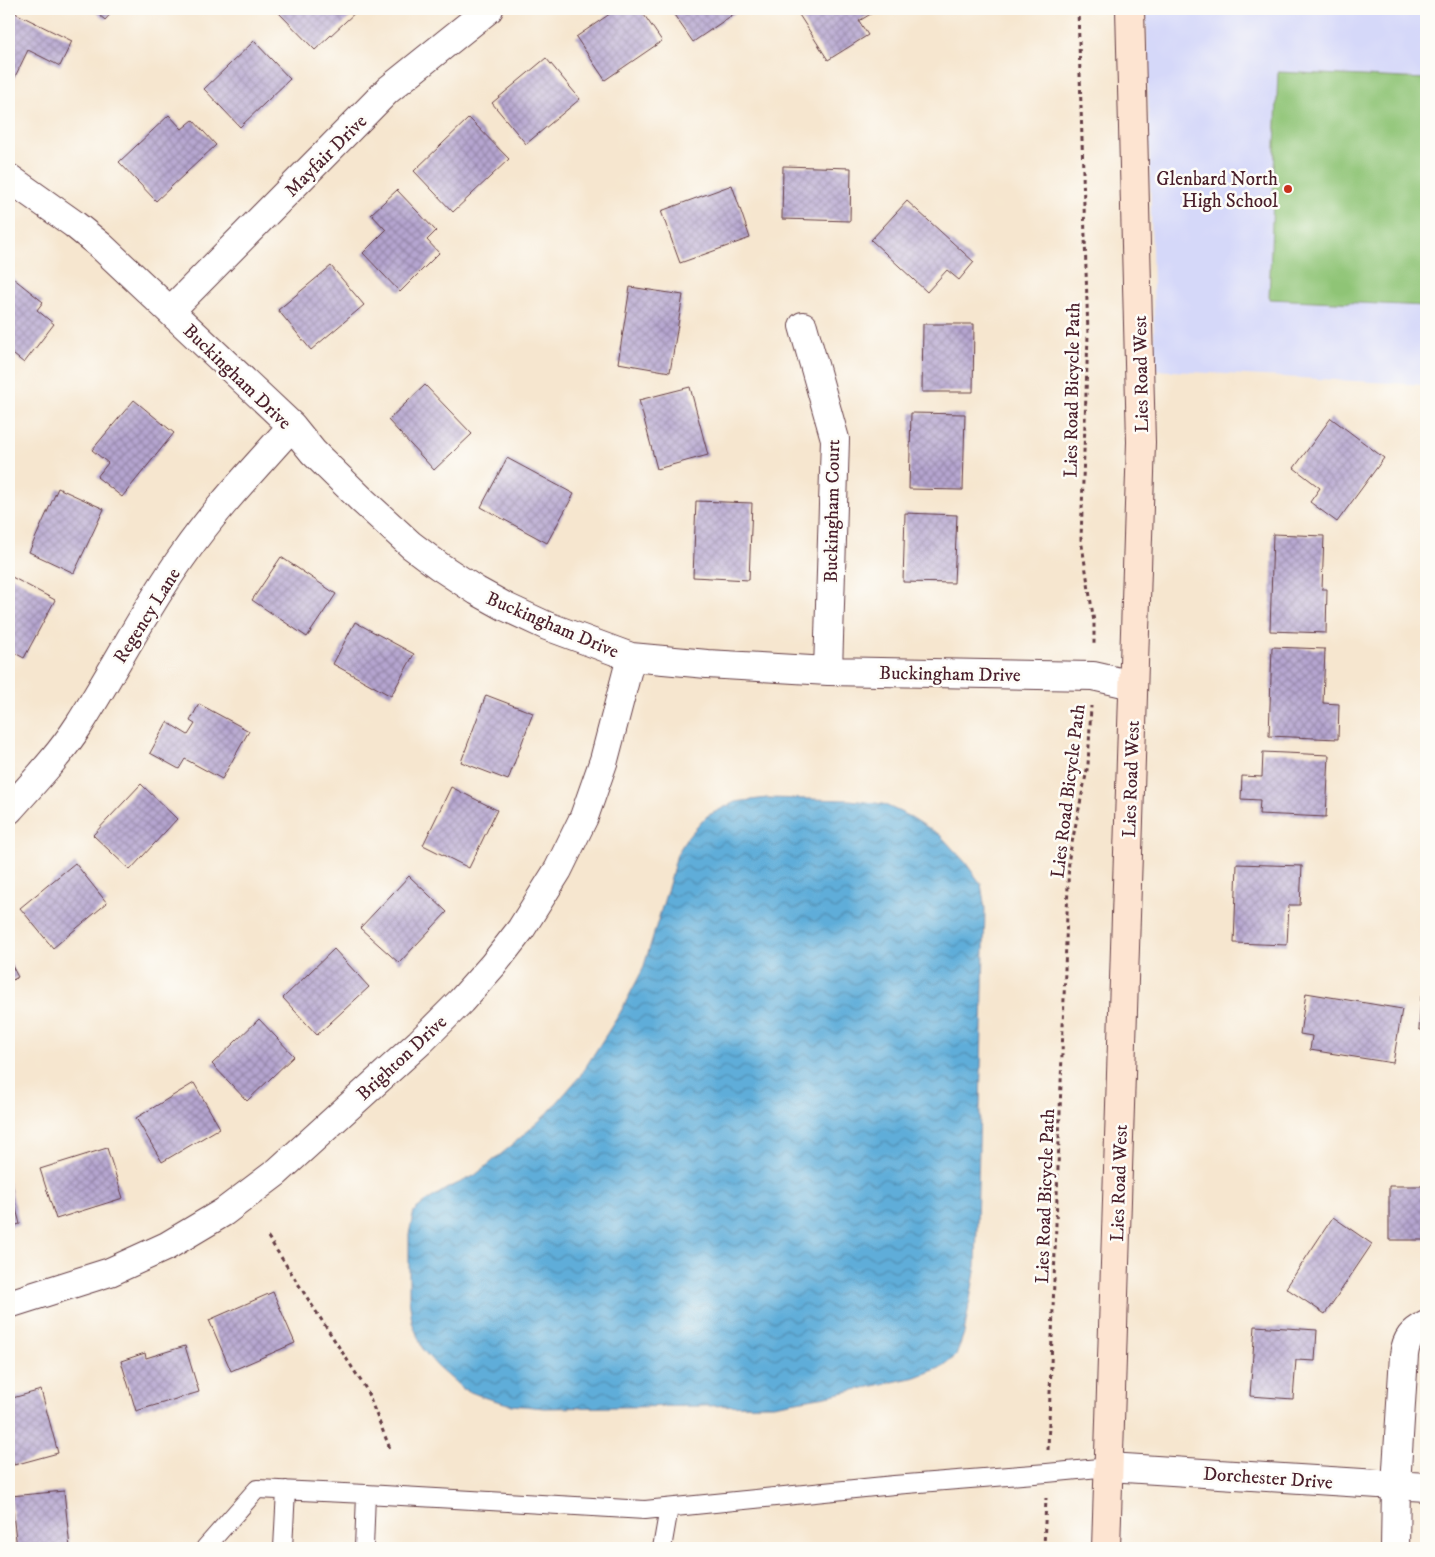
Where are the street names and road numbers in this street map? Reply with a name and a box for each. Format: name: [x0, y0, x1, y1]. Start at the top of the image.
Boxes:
street label: Mayfair Drive: [280, 110, 372, 202]
street label: Lies Road Bicycle Path: [1059, 302, 1086, 478]
street label: Lies Road West: [1129, 315, 1154, 433]
street label: Buckingham Drive: [178, 320, 296, 435]
street label: Buckingham Court: [820, 439, 845, 583]
street label: Regency Lane: [109, 564, 186, 668]
street label: Buckingham Drive: [483, 587, 622, 664]
street label: Buckingham Drive: [879, 662, 1021, 687]
street label: Lies Road Bicycle Path: [1046, 703, 1091, 880]
street label: Lies Road West: [1118, 720, 1145, 838]
street label: Brighton Drive: [352, 1011, 452, 1106]
street label: Lies Road Bicycle Path: [1031, 1108, 1060, 1284]
street label: Lies Road West: [1106, 1124, 1133, 1242]
street label: Dorchester Drive: [1202, 1462, 1334, 1495]

